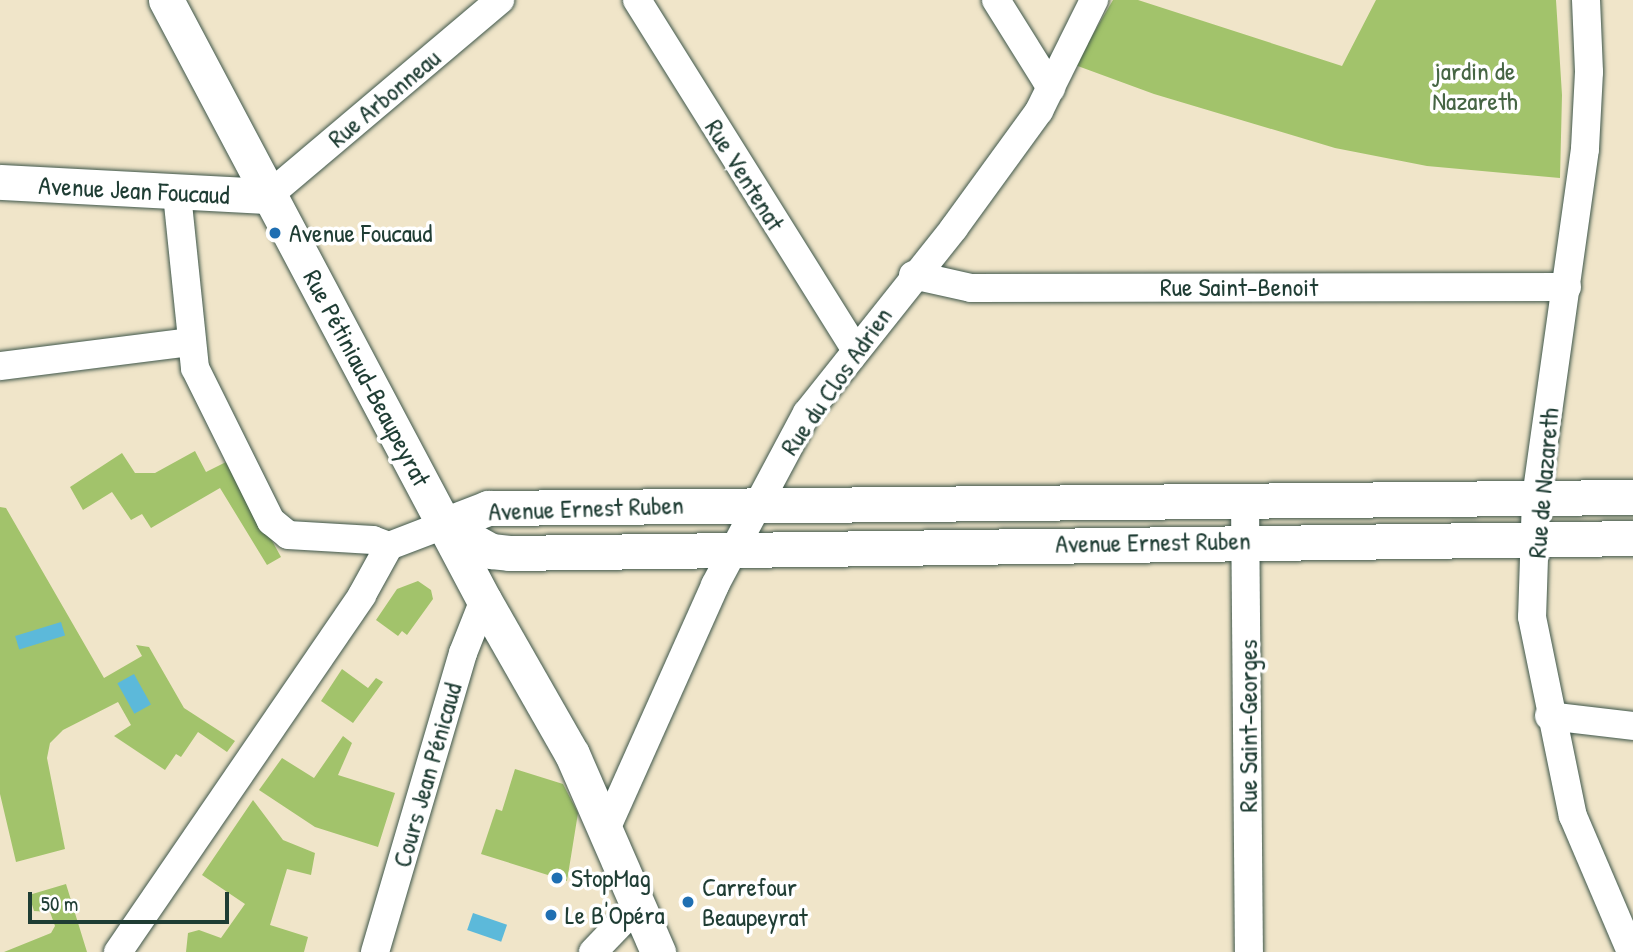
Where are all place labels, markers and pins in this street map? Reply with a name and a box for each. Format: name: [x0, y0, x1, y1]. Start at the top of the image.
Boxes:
place label: Avenue Foucaud: [289, 217, 432, 249]
marker: Avenue Foucaud: [267, 225, 283, 241]
place label: StopMag: [571, 862, 651, 894]
marker: StopMag: [549, 870, 565, 886]
place label: Carrefour Beaupeyrat: [702, 871, 808, 932]
marker: Carrefour Beaupeyrat: [680, 894, 696, 910]
place label: Le B'Opéra: [565, 899, 665, 931]
marker: Le B'Opéra: [543, 907, 559, 923]

